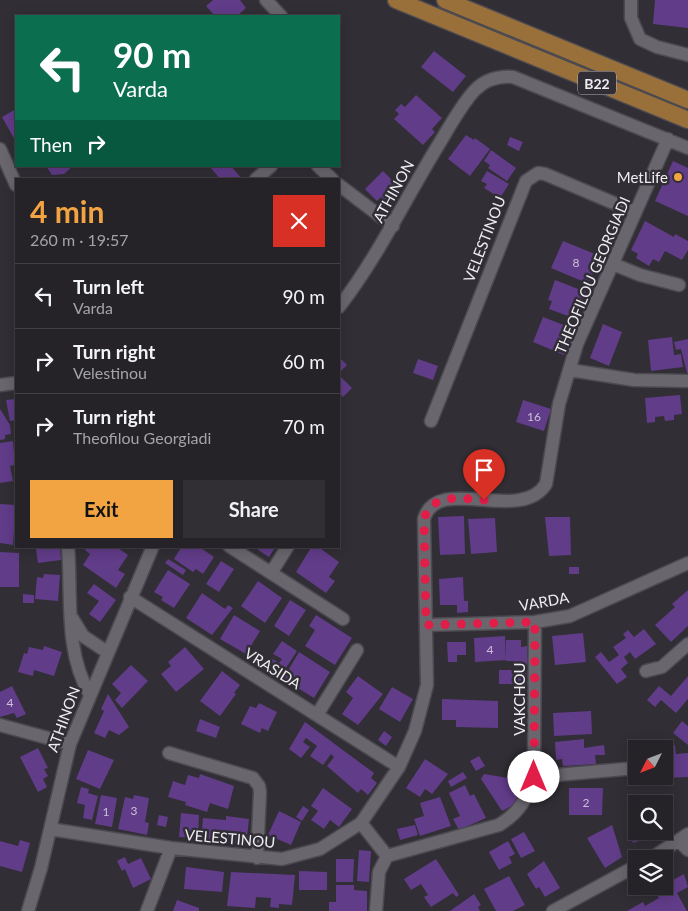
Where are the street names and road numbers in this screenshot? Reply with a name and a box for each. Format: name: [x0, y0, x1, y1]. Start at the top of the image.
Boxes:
road number: B22: [578, 72, 616, 95]
street label: ATHINON: [369, 157, 417, 225]
street label: VELESTINOU: [459, 193, 509, 285]
street label: THEOFILOU GEORGIADI: [551, 194, 633, 356]
street label: VARDA: [518, 588, 571, 614]
street label: VRASIDA: [241, 644, 305, 693]
street label: VAKCHOU: [510, 662, 528, 736]
street label: ATHINON: [43, 684, 83, 754]
street label: VELESTINOU: [184, 825, 276, 851]

